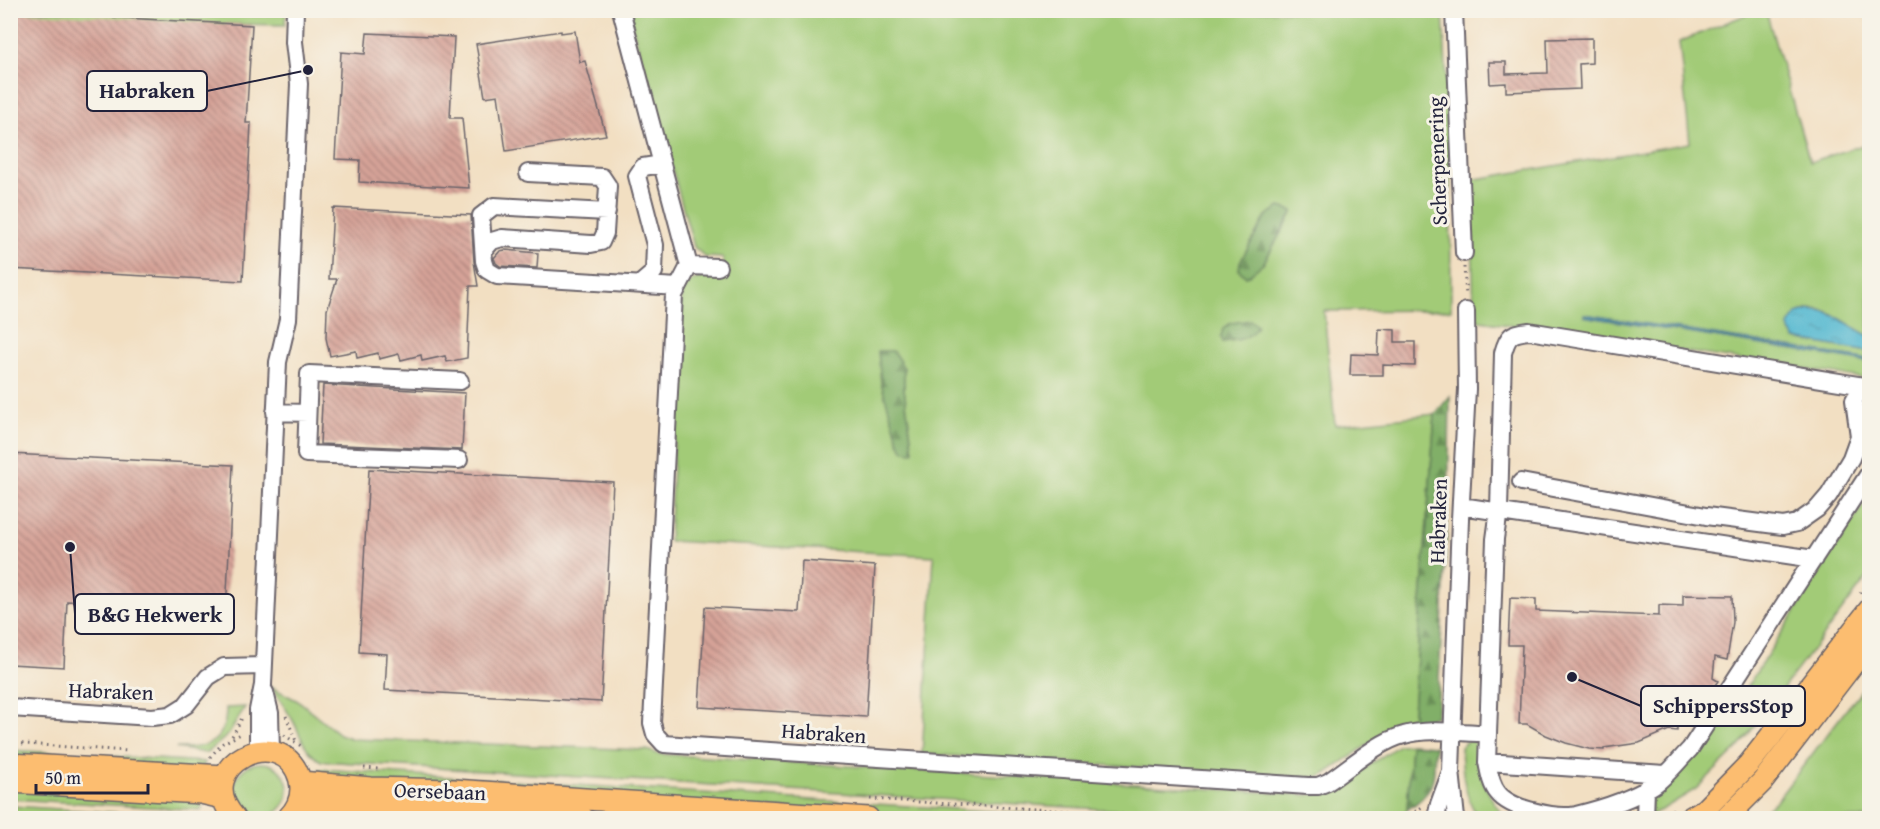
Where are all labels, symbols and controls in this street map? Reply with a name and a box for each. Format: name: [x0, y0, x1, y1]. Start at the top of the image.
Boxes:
callout: Habraken: [87, 71, 207, 111]
text: Habraken: [99, 74, 195, 106]
street label: Scherpenering: [1419, 95, 1455, 226]
street label: Habraken: [1421, 478, 1455, 564]
callout: B&G Hekwerk: [75, 594, 234, 634]
text: B&G Hekwerk: [88, 598, 223, 630]
street label: Habraken: [68, 674, 154, 708]
callout: SchippersStop: [1641, 686, 1805, 726]
text: SchippersStop: [1653, 689, 1793, 721]
street label: Habraken: [781, 715, 868, 751]
scale bar: [36, 757, 148, 795]
text: 50 m: [45, 764, 81, 791]
street label: Oersebaan: [394, 774, 487, 808]

